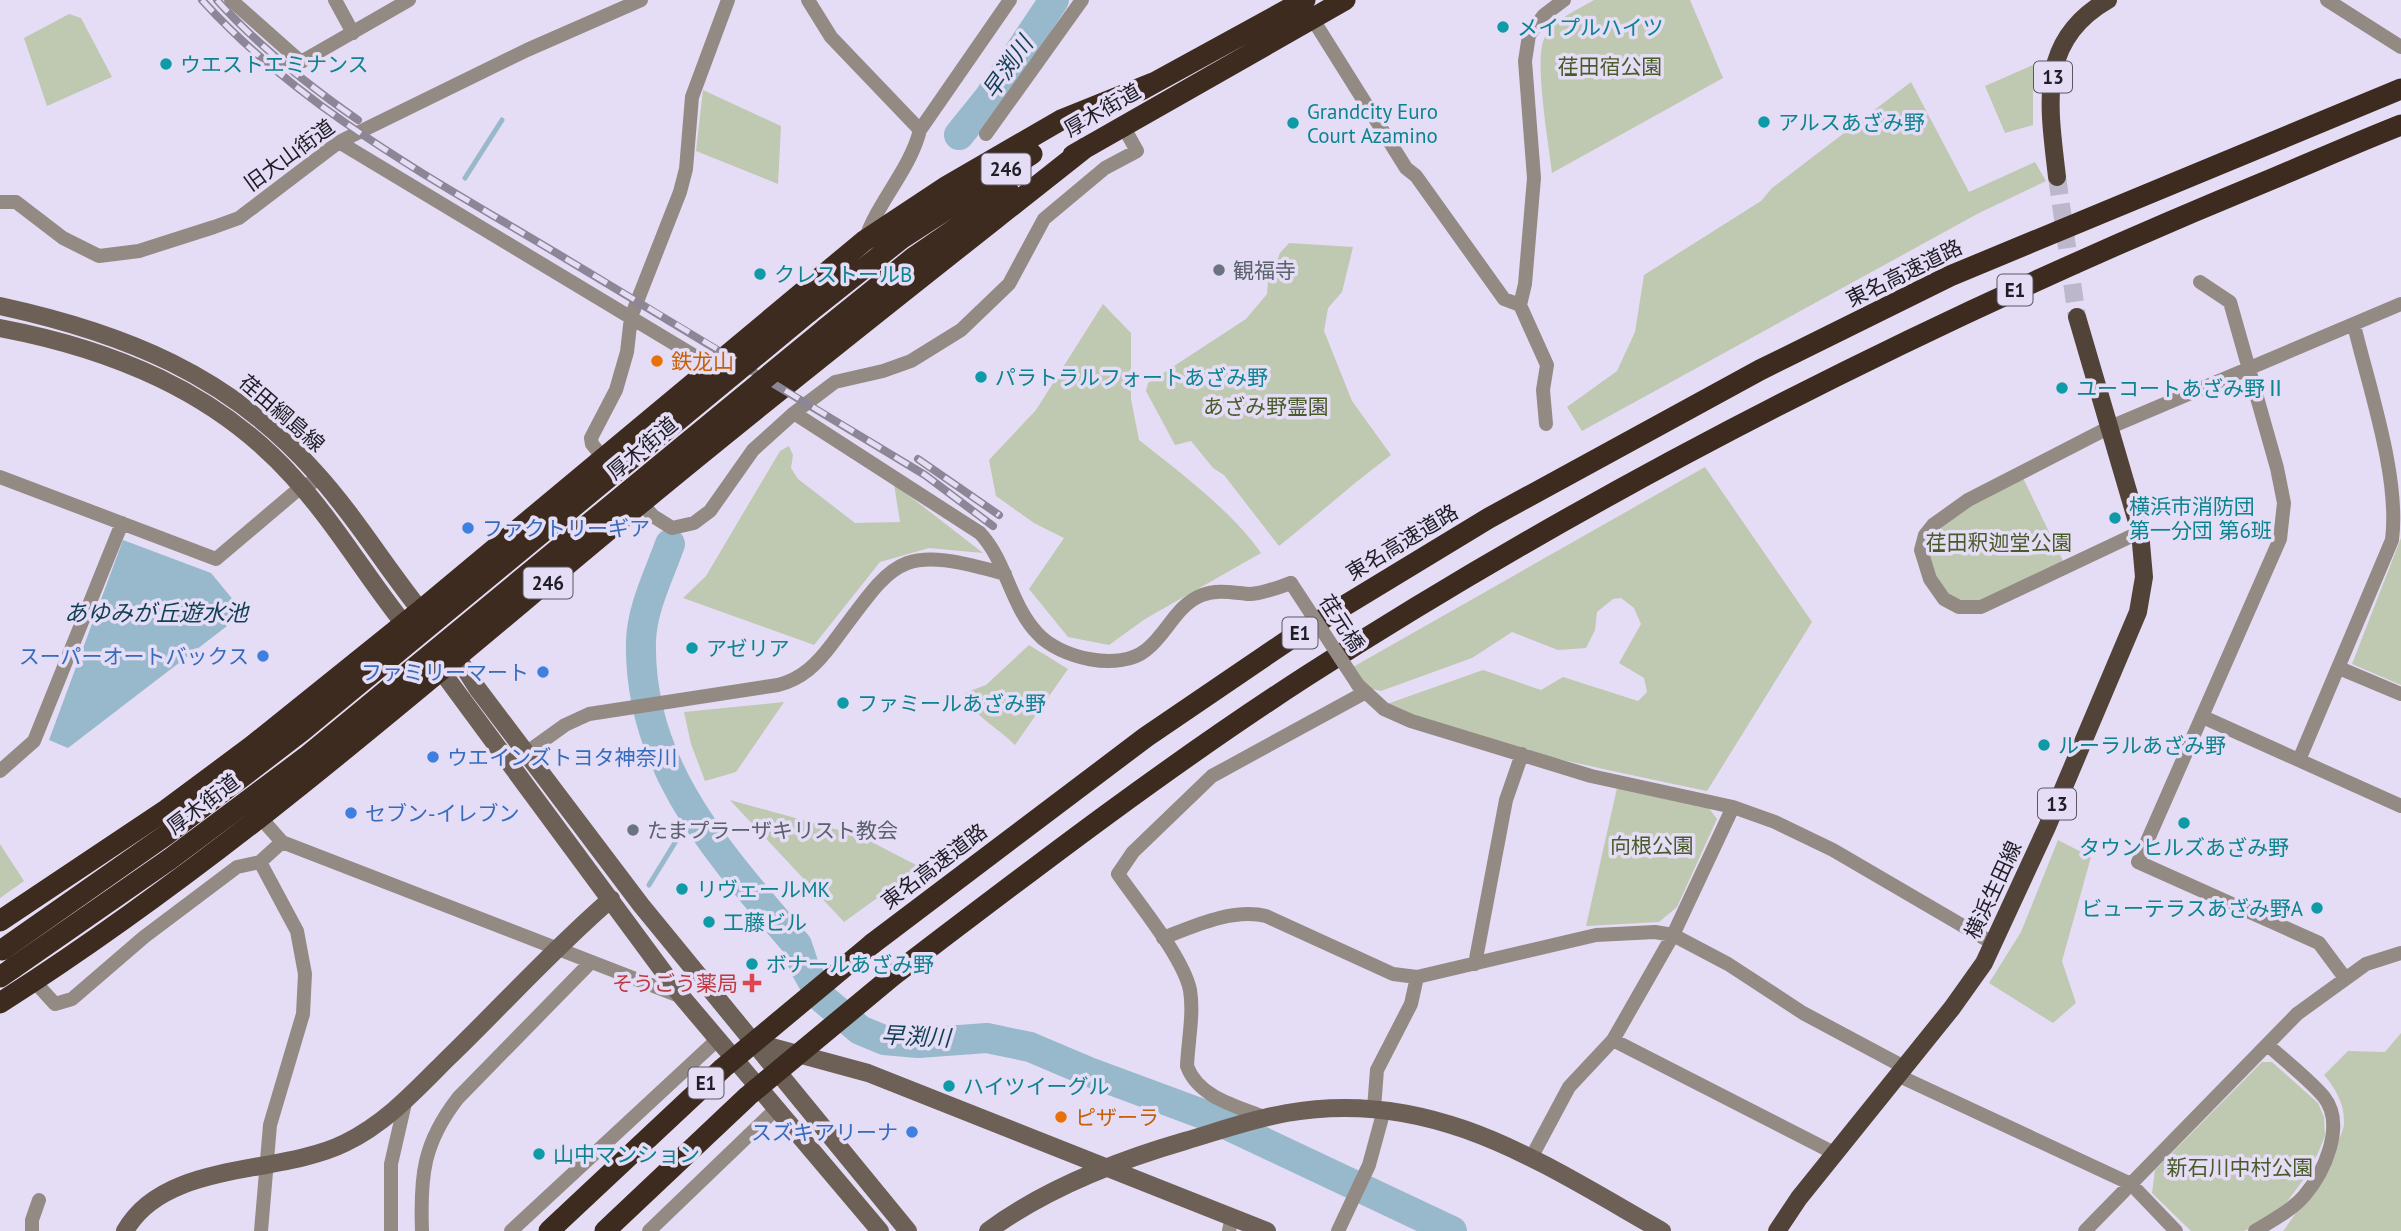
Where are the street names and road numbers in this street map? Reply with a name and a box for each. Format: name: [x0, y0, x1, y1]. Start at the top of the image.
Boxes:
road number: 13: [2034, 61, 2072, 92]
street label: 厚木街道: [1059, 77, 1145, 143]
street label: 旧大山街道: [239, 113, 339, 197]
road number: 246: [982, 154, 1030, 184]
street label: 東名高速道路: [1841, 233, 1967, 313]
road number: E1: [1997, 274, 2032, 306]
street label: 荏田綱島線: [234, 368, 330, 458]
street label: 厚木街道: [601, 411, 683, 485]
street label: 東名高速道路: [1341, 498, 1463, 586]
road number: 246: [524, 568, 572, 598]
street label: 荏元橋: [1314, 589, 1370, 657]
road number: E1: [1282, 618, 1318, 648]
street label: 厚木街道: [161, 768, 245, 840]
road number: 13: [2038, 789, 2076, 820]
street label: 東名高速道路: [876, 817, 992, 915]
street label: 横浜生田線: [1959, 837, 2027, 943]
road number: E1: [688, 1068, 724, 1098]

